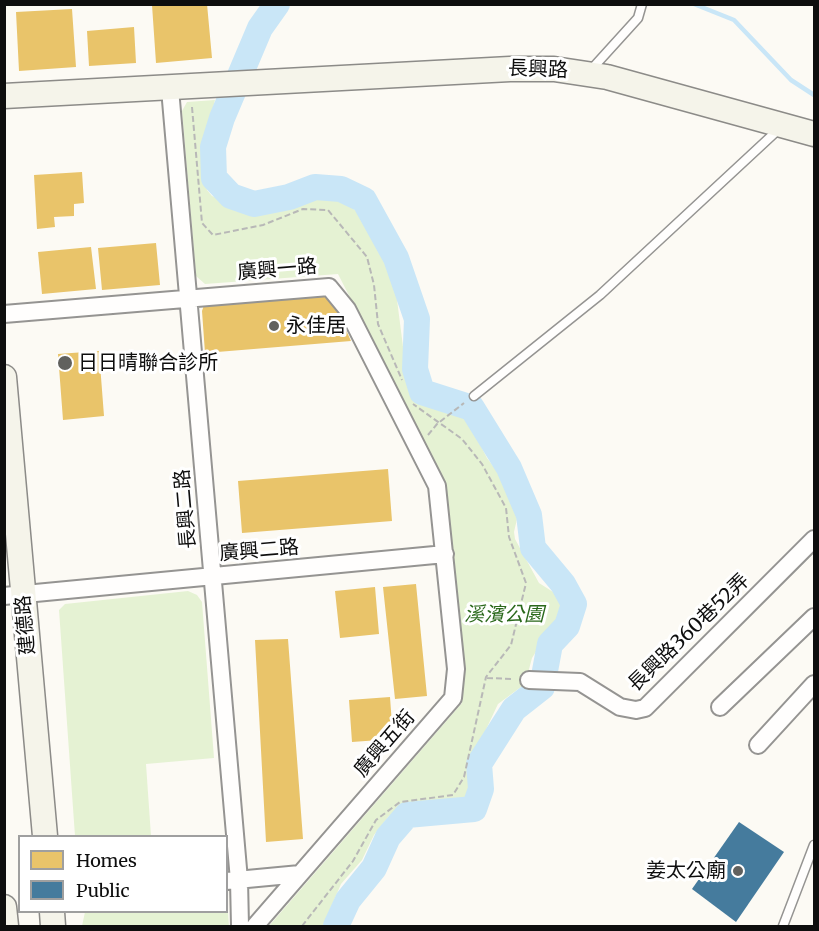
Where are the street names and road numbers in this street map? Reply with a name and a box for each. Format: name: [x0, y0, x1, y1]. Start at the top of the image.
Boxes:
street label: 長興路: [508, 57, 568, 83]
street label: 廣興一路: [236, 255, 318, 285]
street label: 長興二路: [171, 468, 201, 550]
street label: 廣興二路: [218, 536, 300, 566]
street label: 長興路360巷52弄: [624, 569, 754, 697]
street label: 建德路: [11, 594, 41, 656]
street label: 廣興五街: [350, 706, 420, 782]

